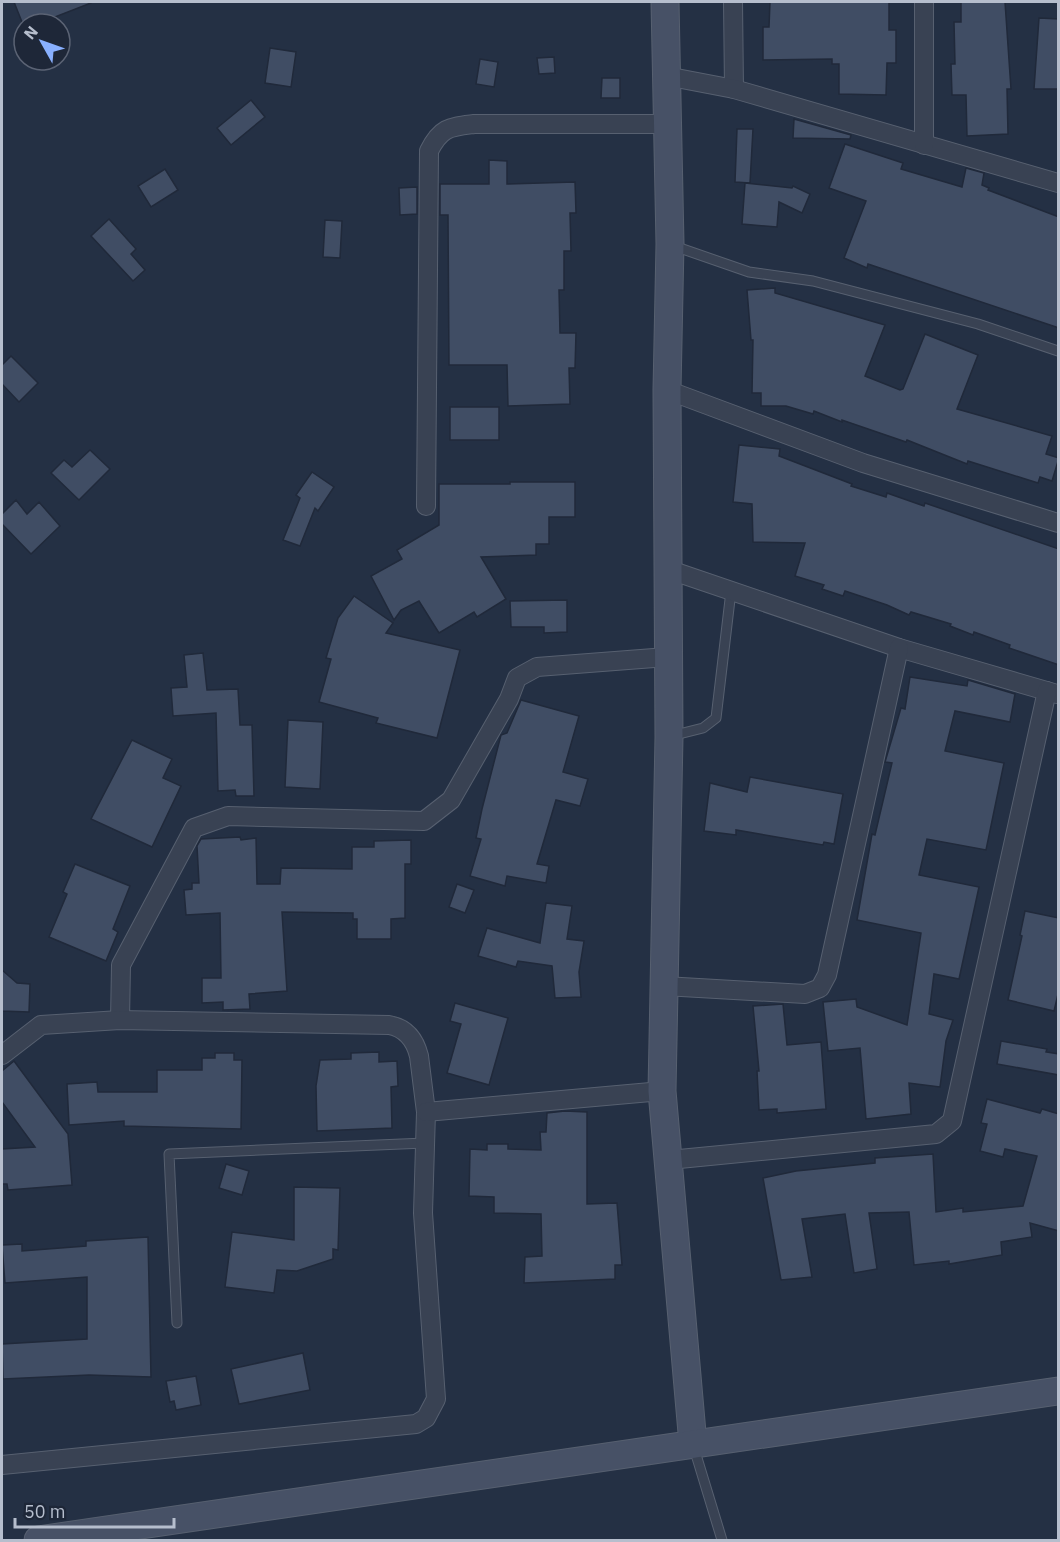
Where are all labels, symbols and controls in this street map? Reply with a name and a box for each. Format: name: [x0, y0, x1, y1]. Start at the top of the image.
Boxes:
north arrow: [12, 12, 72, 72]
text: N: [19, 21, 42, 43]
scale bar: [15, 1491, 174, 1529]
text: 50 m: [24, 1500, 66, 1523]

